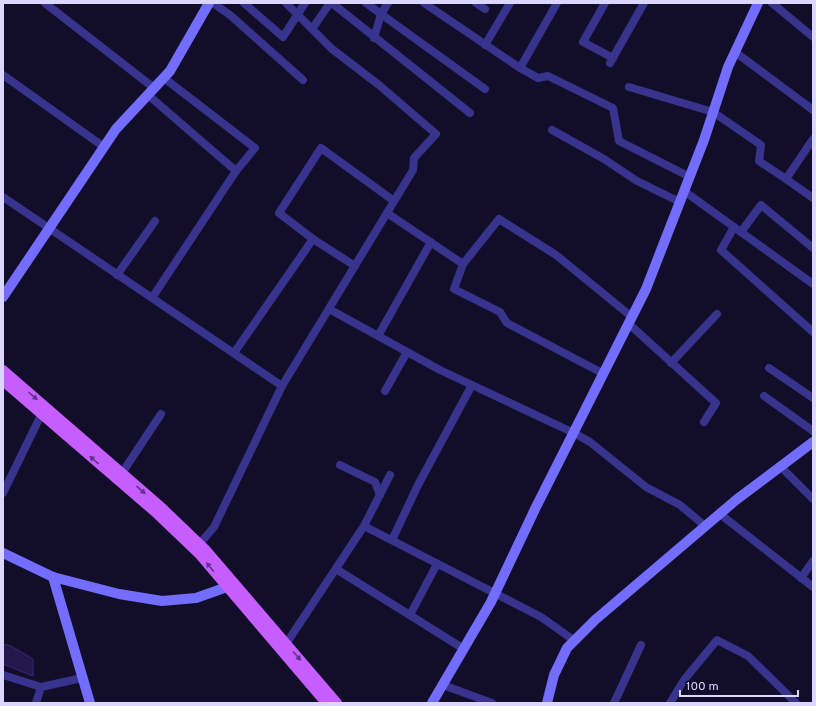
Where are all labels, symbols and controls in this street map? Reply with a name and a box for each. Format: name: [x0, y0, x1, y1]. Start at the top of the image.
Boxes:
one-way arrow: [27, 391, 38, 400]
one-way arrow: [89, 455, 99, 464]
one-way arrow: [137, 485, 146, 494]
one-way arrow: [206, 562, 215, 572]
one-way arrow: [292, 651, 301, 662]
scale bar: [680, 672, 798, 698]
text: 100 m: [686, 679, 719, 695]

